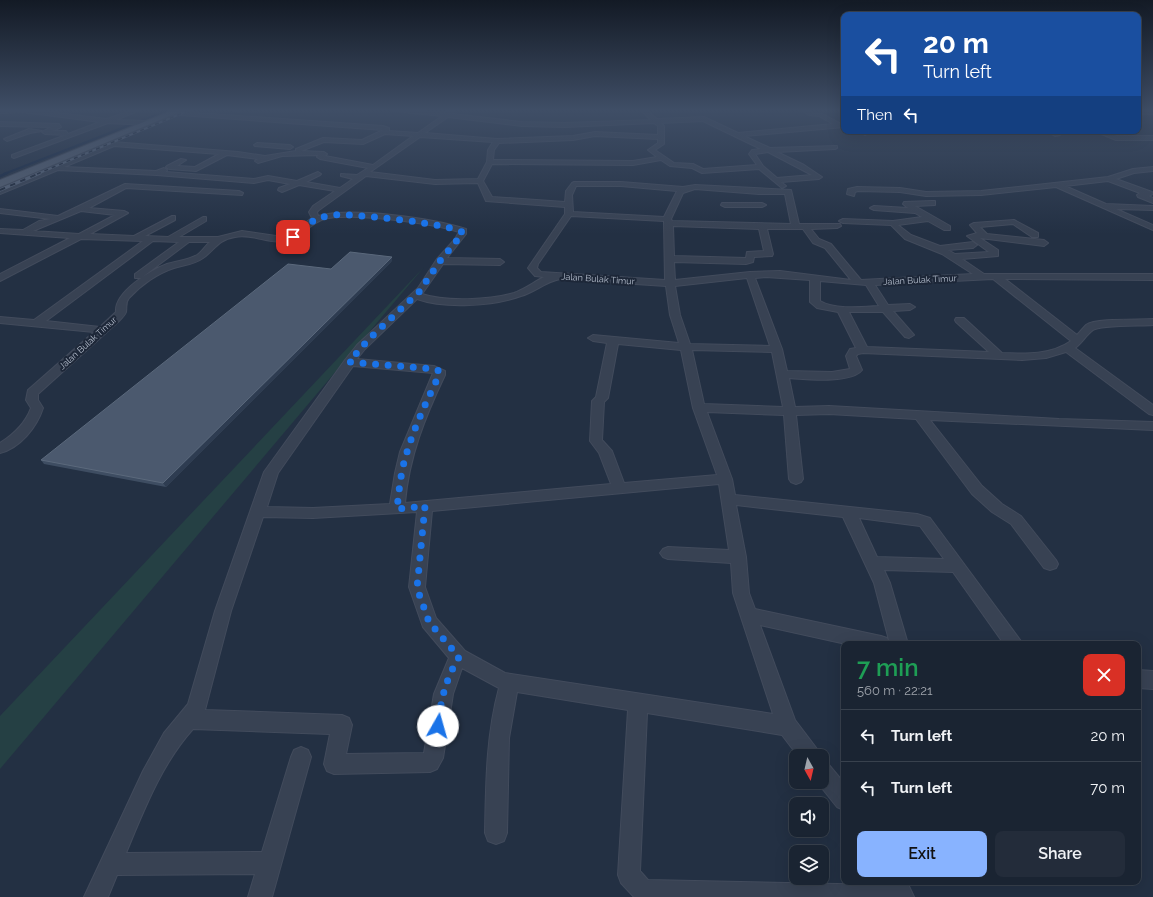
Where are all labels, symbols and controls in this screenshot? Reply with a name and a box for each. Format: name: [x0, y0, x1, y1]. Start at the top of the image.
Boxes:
text: 20 m: [923, 27, 989, 60]
icon: left: [857, 28, 909, 80]
text: Turn left: [923, 61, 992, 82]
icon: left: [900, 104, 922, 126]
text: Then: [857, 106, 892, 124]
pin: [276, 220, 310, 254]
icon: arrive: [282, 226, 304, 248]
street label: Jalan Bulak Timur: [561, 271, 636, 287]
street label: Jalan Bulak Timur: [883, 273, 958, 287]
street label: Jalan Bulak Timur: [57, 314, 119, 371]
text: 7 min: [857, 653, 918, 682]
button: close: [1083, 654, 1125, 696]
text: 560 m · 22:21: [857, 683, 933, 698]
position arrow: [417, 705, 459, 747]
icon: left: [857, 725, 879, 747]
text: Turn left: [891, 727, 952, 745]
text: 20 m: [1090, 727, 1125, 745]
north arrow: [789, 749, 829, 789]
map controls: [789, 749, 829, 885]
icon: left: [857, 777, 879, 799]
text: Turn left: [891, 779, 952, 797]
text: 70 m: [1090, 779, 1125, 797]
button: sound: [789, 797, 829, 837]
button: Exit: [857, 831, 987, 877]
button: Share: [995, 831, 1125, 877]
button: layers: [789, 845, 829, 885]

